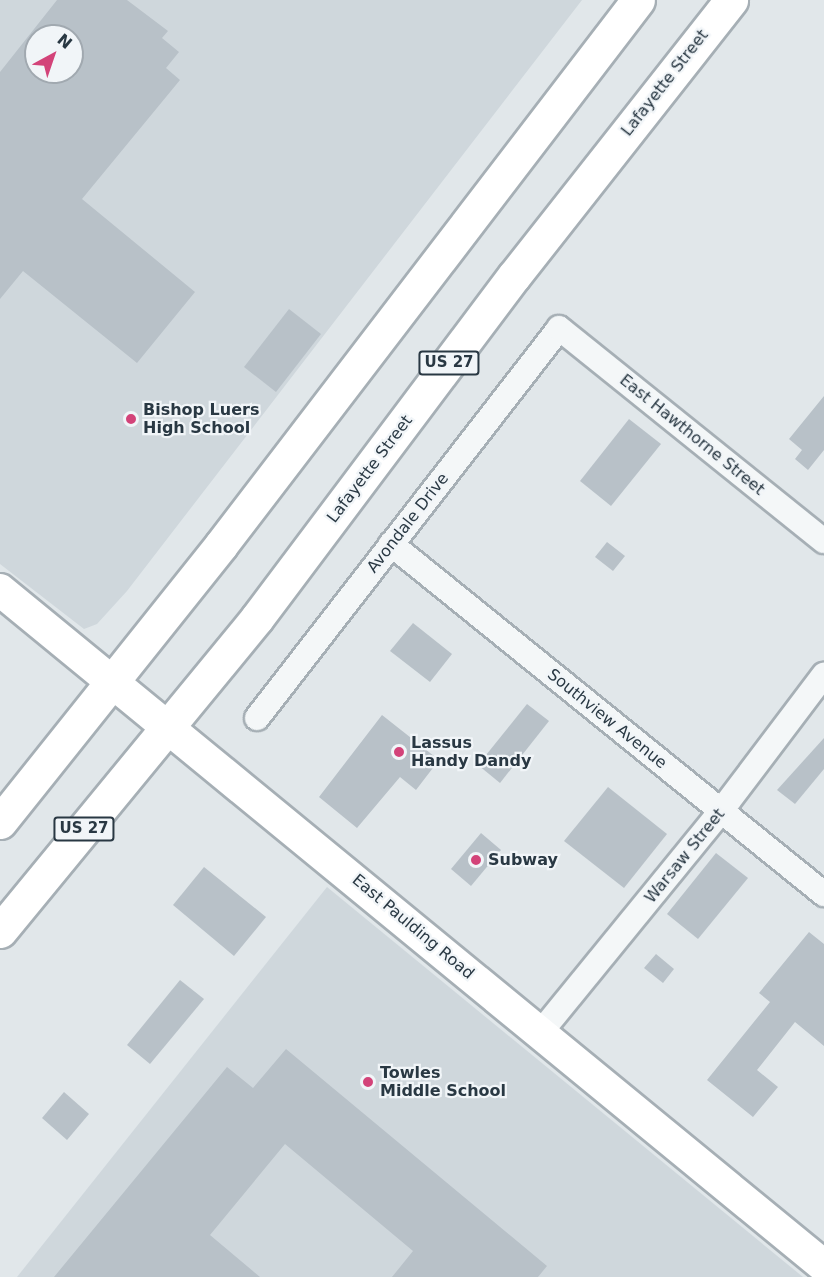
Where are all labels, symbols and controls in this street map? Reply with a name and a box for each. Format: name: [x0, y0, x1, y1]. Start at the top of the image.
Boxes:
north arrow: [24, 24, 84, 84]
street label: Lafayette Street: [618, 26, 712, 140]
text: N: [53, 30, 76, 53]
road number: US 27: [418, 351, 480, 375]
street label: East Hawthorne Street: [616, 371, 768, 499]
place label: Bishop Luers High School: [143, 400, 259, 438]
street label: Lafayette Street: [323, 411, 417, 527]
marker: Bishop Luers High School: [124, 412, 138, 426]
street label: Avondale Drive: [363, 469, 453, 577]
street label: Southview Avenue: [543, 665, 671, 773]
place label: Lassus Handy Dandy: [411, 733, 531, 771]
marker: Lassus Handy Dandy: [392, 745, 406, 759]
street label: Warsaw Street: [641, 805, 729, 907]
road number: US 27: [52, 817, 116, 841]
place label: Subway: [488, 850, 558, 870]
marker: Subway: [469, 853, 483, 867]
street label: East Paulding Road: [348, 870, 478, 984]
place label: Towles Middle School: [380, 1063, 506, 1101]
marker: Towles Middle School: [361, 1075, 375, 1089]

